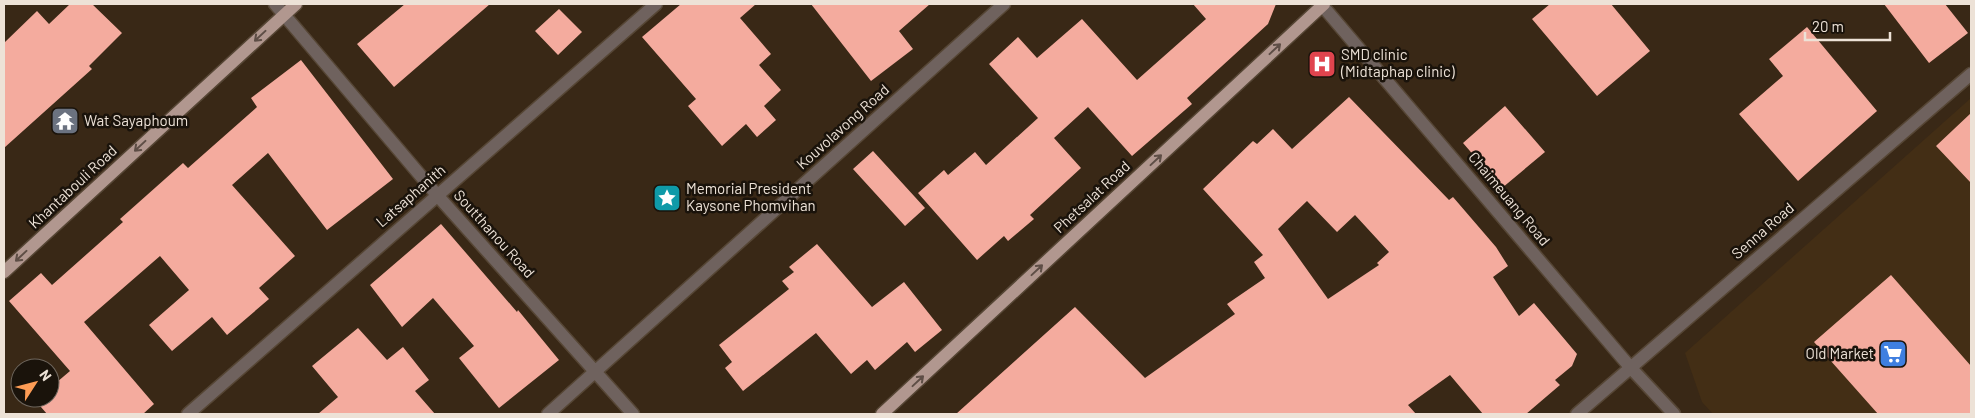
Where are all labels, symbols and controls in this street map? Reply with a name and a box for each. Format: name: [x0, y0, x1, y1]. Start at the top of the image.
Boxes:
scale bar: [1805, 10, 1890, 42]
text: 20 m: [1812, 17, 1844, 35]
one-way arrow: [254, 30, 266, 42]
one-way arrow: [1269, 43, 1281, 55]
place label: SMD clinic (Midtaphap clinic): [1340, 45, 1455, 80]
hospital icon: SMD clinic (Midtaphap clinic): [1307, 49, 1337, 79]
street label: Kouvolavong Road: [792, 80, 892, 173]
temple icon: Wat Sayaphoum: [50, 106, 80, 136]
place label: Wat Sayaphoum: [84, 111, 188, 129]
one-way arrow: [134, 140, 147, 152]
street label: Khantabouli Road: [25, 141, 120, 232]
street label: Chaimeuang Road: [1465, 148, 1554, 249]
one-way arrow: [1150, 154, 1162, 166]
street label: Phetsalat Road: [1049, 156, 1133, 236]
street label: Latsaphanith: [372, 160, 449, 230]
place label: Memorial President Kaysone Phomvihan: [686, 179, 816, 214]
place icon: Memorial President Kaysone Phomvihan: [652, 183, 682, 213]
street label: Soutthanou Road: [451, 186, 539, 281]
street label: Senna Road: [1727, 198, 1797, 262]
one-way arrow: [14, 250, 27, 262]
one-way arrow: [1031, 264, 1043, 276]
supermarket icon: Old Market: [1878, 339, 1908, 369]
place label: Old Market: [1806, 344, 1874, 362]
north arrow: [10, 358, 60, 408]
text: N: [36, 366, 56, 384]
one-way arrow: [912, 375, 924, 387]

